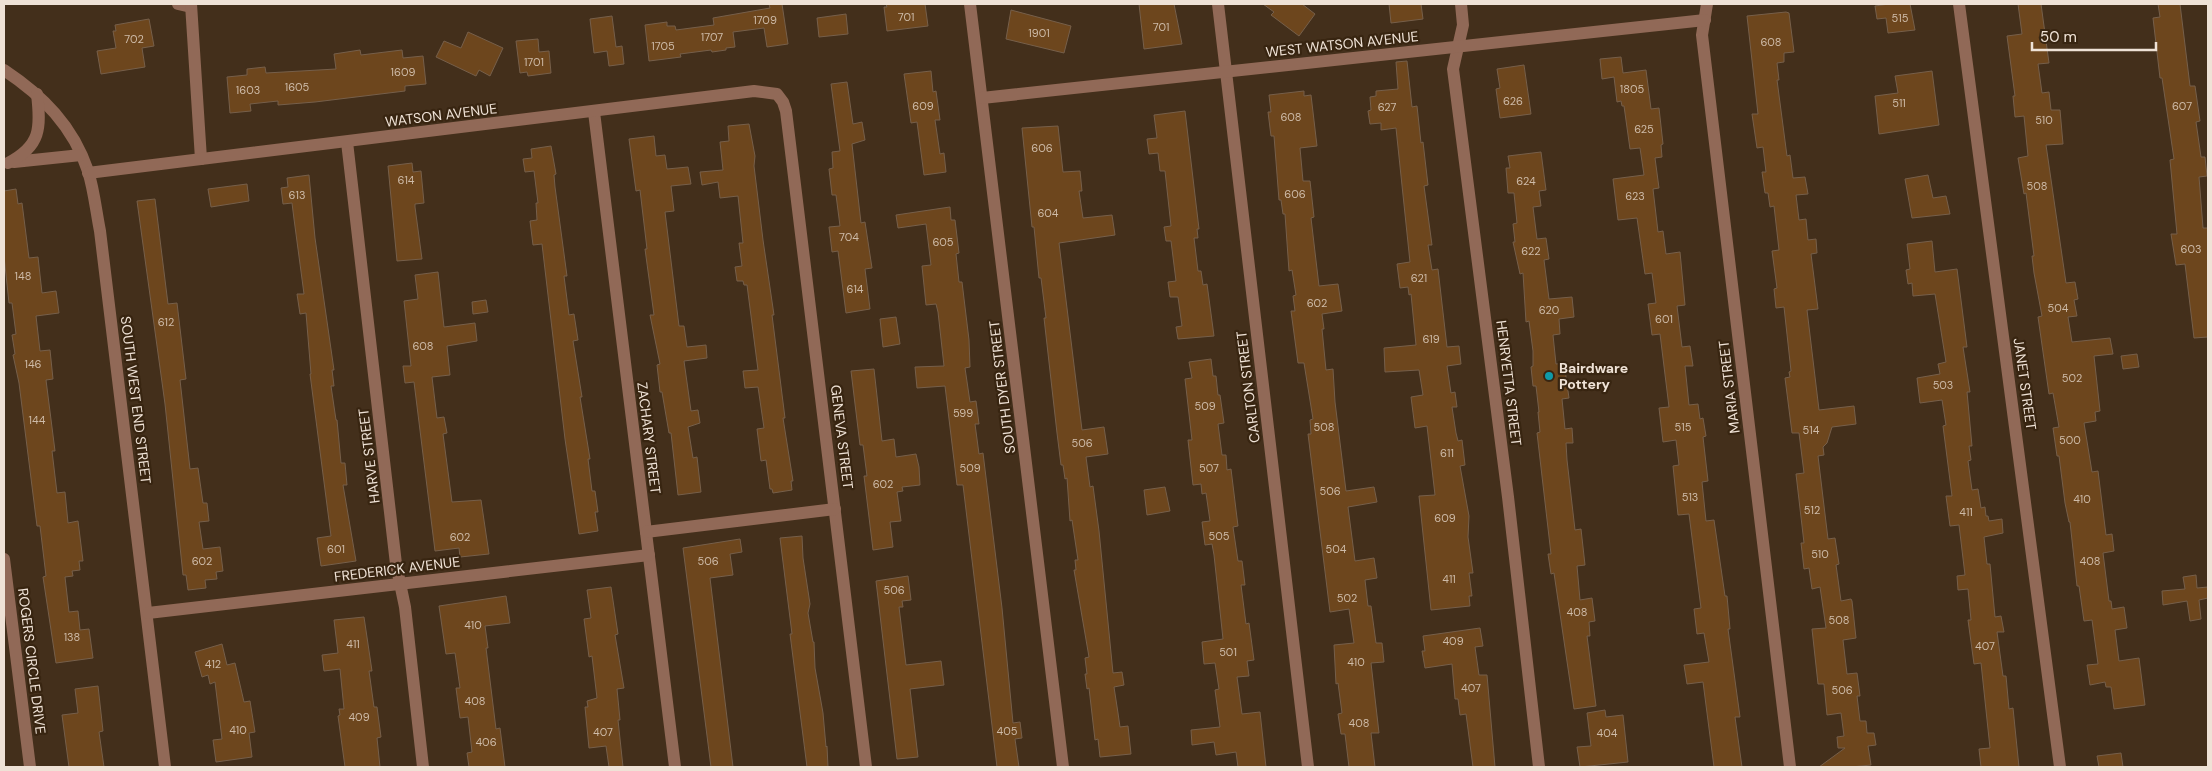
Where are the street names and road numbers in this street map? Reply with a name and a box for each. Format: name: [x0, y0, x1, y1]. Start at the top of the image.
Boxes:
street label: WEST WATSON AVENUE: [1265, 27, 1419, 61]
street label: WATSON AVENUE: [384, 99, 498, 131]
street label: SOUTH WEST END STREET: [117, 315, 155, 485]
street label: SOUTH DYER STREET: [985, 319, 1019, 455]
street label: HENRYETTA STREET: [1492, 319, 1526, 447]
street label: CARLTON STREET: [1232, 330, 1264, 444]
street label: JANET STREET: [2010, 337, 2040, 431]
street label: MARIA STREET: [1714, 339, 1744, 434]
street label: ZACHARY STREET: [633, 381, 665, 495]
street label: GENEVA STREET: [827, 384, 857, 490]
street label: HARVE STREET: [354, 407, 384, 504]
street label: FREDERICK AVENUE: [333, 552, 461, 586]
street label: ROGERS CIRCLE DRIVE: [14, 587, 50, 735]

